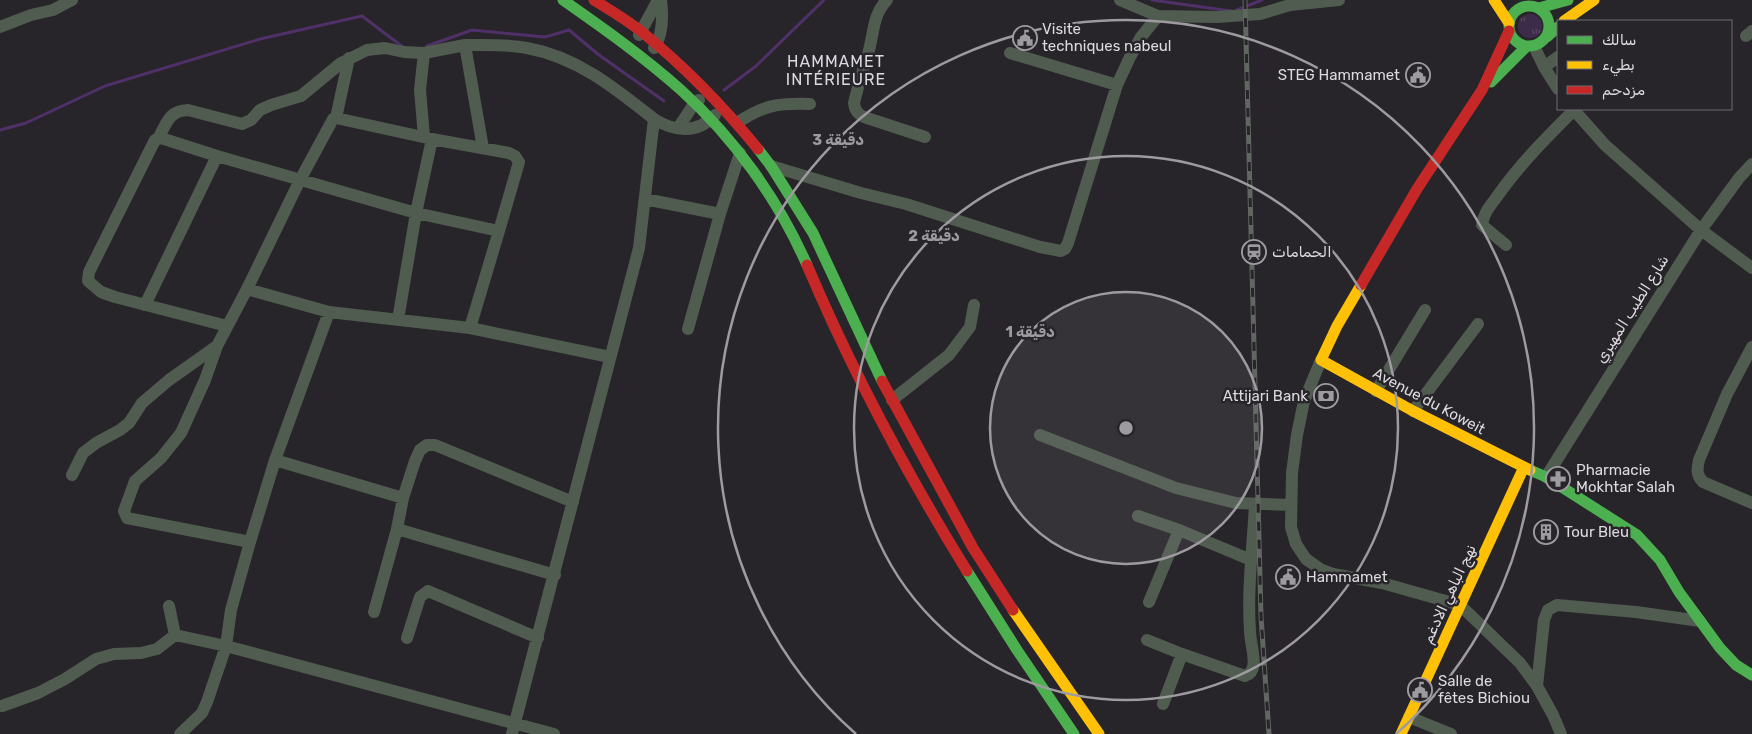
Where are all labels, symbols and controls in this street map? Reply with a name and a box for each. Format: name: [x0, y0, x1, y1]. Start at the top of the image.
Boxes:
place label: Visite techniques nabeul: [1042, 20, 1171, 55]
legend: [1557, 20, 1732, 110]
public building icon: Visite techniques nabeul: [1012, 25, 1038, 51]
text: سالك: [1602, 31, 1637, 49]
district label: HAMMAMET INTÉRIEURE: [786, 52, 886, 89]
text: بطيء: [1602, 56, 1635, 77]
public building icon: STEG Hammamet: [1405, 62, 1431, 88]
place label: STEG Hammamet: [1278, 66, 1400, 84]
text: مزدحم: [1602, 81, 1645, 100]
text: 3 دقيقة: [812, 131, 864, 149]
text: 2 دقيقة: [908, 227, 960, 245]
station icon: الحمامات: [1241, 239, 1267, 265]
place label: الحمامات: [1272, 243, 1332, 261]
street label: شارع الطيب المهيري: [1591, 252, 1674, 367]
text: 1 دقيقة: [1005, 323, 1055, 341]
street label: Avenue du Koweit: [1370, 364, 1488, 438]
bank icon: Attijari Bank: [1313, 383, 1339, 409]
place label: Attijari Bank: [1223, 387, 1308, 405]
centre of rings: [1117, 419, 1135, 437]
place label: Pharmacie Mokhtar Salah: [1576, 461, 1675, 496]
pharmacy icon: Pharmacie Mokhtar Salah: [1545, 466, 1571, 492]
building icon: Tour Bleu: [1533, 519, 1559, 545]
place label: Tour Bleu: [1564, 523, 1629, 541]
street label: نهج الباهي الادغم: [1418, 542, 1483, 648]
public building icon: Hammamet: [1275, 564, 1301, 590]
place label: Hammamet: [1306, 568, 1388, 586]
place label: Salle de fêtes Bichiou: [1438, 672, 1530, 707]
public building icon: Salle de fêtes Bichiou: [1407, 677, 1433, 703]

